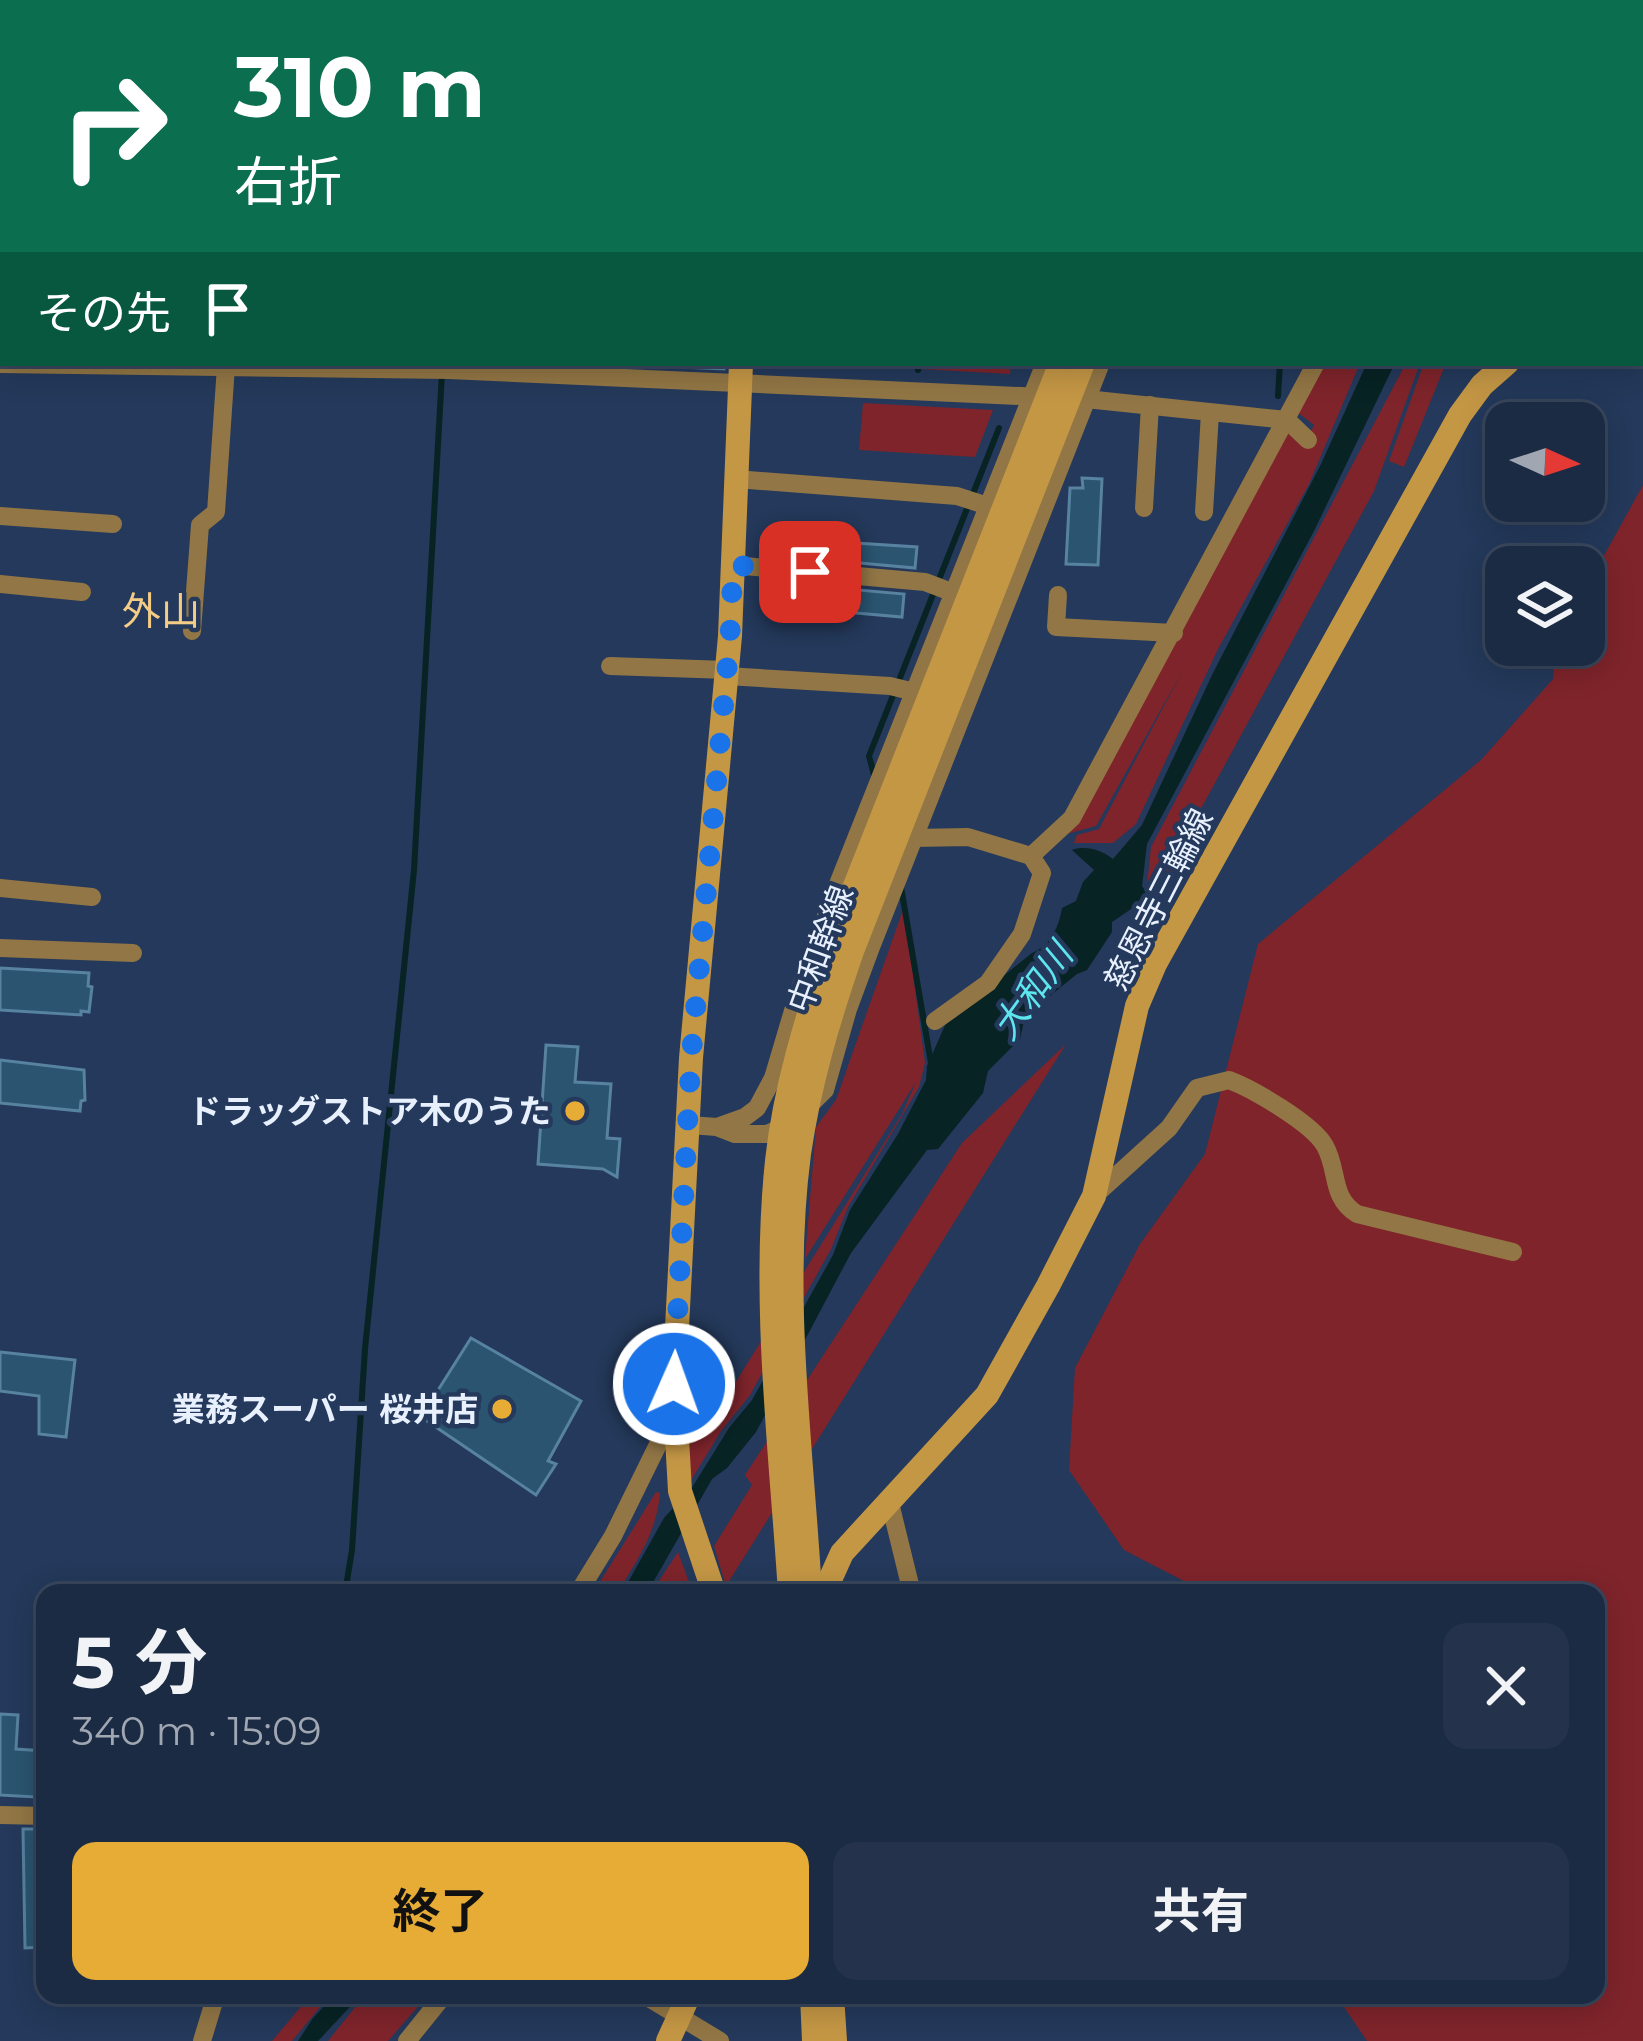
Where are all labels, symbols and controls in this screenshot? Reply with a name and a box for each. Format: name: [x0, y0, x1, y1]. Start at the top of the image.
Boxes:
text: 310 m: [234, 36, 486, 138]
icon: right: [36, 48, 192, 204]
text: 右折: [234, 149, 342, 215]
icon: arrive: [195, 276, 261, 342]
text: その先: [36, 285, 171, 340]
north arrow: [1485, 402, 1605, 522]
map controls: [1485, 402, 1605, 666]
pin: [759, 521, 861, 623]
icon: arrive: [777, 539, 843, 605]
button: layers: [1485, 546, 1605, 666]
district label: 外山: [122, 587, 200, 635]
street label: 慈恩寺三輪線: [1095, 802, 1221, 996]
street label: 中和幹線: [779, 880, 861, 1018]
water label: 大和川: [982, 931, 1084, 1048]
place label: ドラッグストア木のうた: [188, 1091, 551, 1131]
marker: ドラッグストア木のうた: [562, 1098, 588, 1124]
position arrow: [611, 1321, 737, 1447]
place label: 業務スーパー 桜井店: [172, 1389, 478, 1429]
marker: 業務スーパー 桜井店: [489, 1396, 515, 1422]
text: 5 分: [72, 1618, 207, 1706]
button: close: [1443, 1623, 1569, 1749]
text: 340 m · 15:09: [72, 1707, 321, 1755]
button: 終了: [72, 1842, 809, 1980]
button: 共有: [833, 1842, 1569, 1980]

